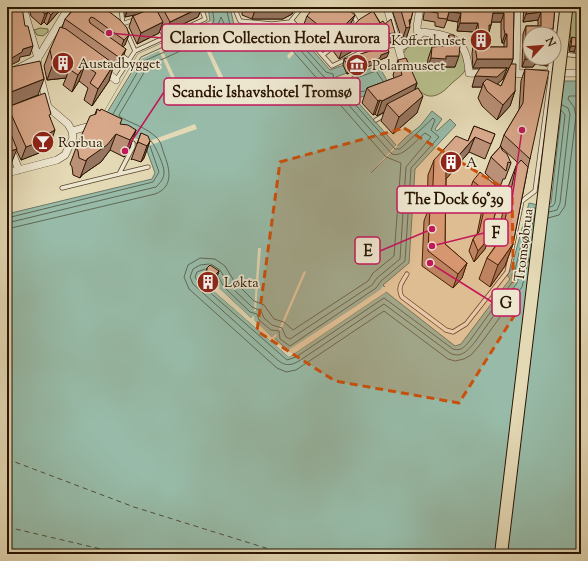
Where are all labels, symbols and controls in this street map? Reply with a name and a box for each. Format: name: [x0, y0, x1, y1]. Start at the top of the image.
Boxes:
callout: Clarion Collection Hotel Aurora: [162, 24, 389, 51]
north arrow: [522, 26, 562, 66]
building icon: Kofferthuset: [468, 27, 494, 53]
text: Clarion Collection Hotel Aurora: [170, 29, 380, 50]
place label: Kofferthuset: [391, 32, 466, 52]
text: N: [541, 34, 559, 50]
building icon: Austadbygget: [50, 50, 76, 76]
museum icon: Polarmuseet: [344, 52, 370, 78]
place label: Austadbygget: [78, 55, 160, 75]
place label: Polarmuseet: [372, 57, 445, 77]
callout: Scandic Ishavshotel Tromsø: [164, 78, 360, 105]
text: Scandic Ishavshotel Tromsø: [172, 83, 352, 104]
bar icon: Rorbua: [30, 129, 56, 155]
place label: Rorbua: [58, 134, 103, 154]
building icon: A: [438, 149, 464, 175]
place label: A: [466, 154, 478, 174]
callout: The Dock 69°39: [397, 186, 512, 213]
text: The Dock 69°39: [404, 190, 504, 211]
street label: Tromsøbrua: [511, 207, 539, 283]
callout: F: [484, 219, 508, 246]
text: F: [492, 224, 501, 245]
callout: E: [355, 237, 380, 264]
text: E: [363, 242, 373, 263]
building icon: Løkta: [195, 269, 221, 295]
place label: Løkta: [224, 274, 259, 294]
callout: G: [492, 289, 520, 316]
text: G: [500, 294, 513, 315]

